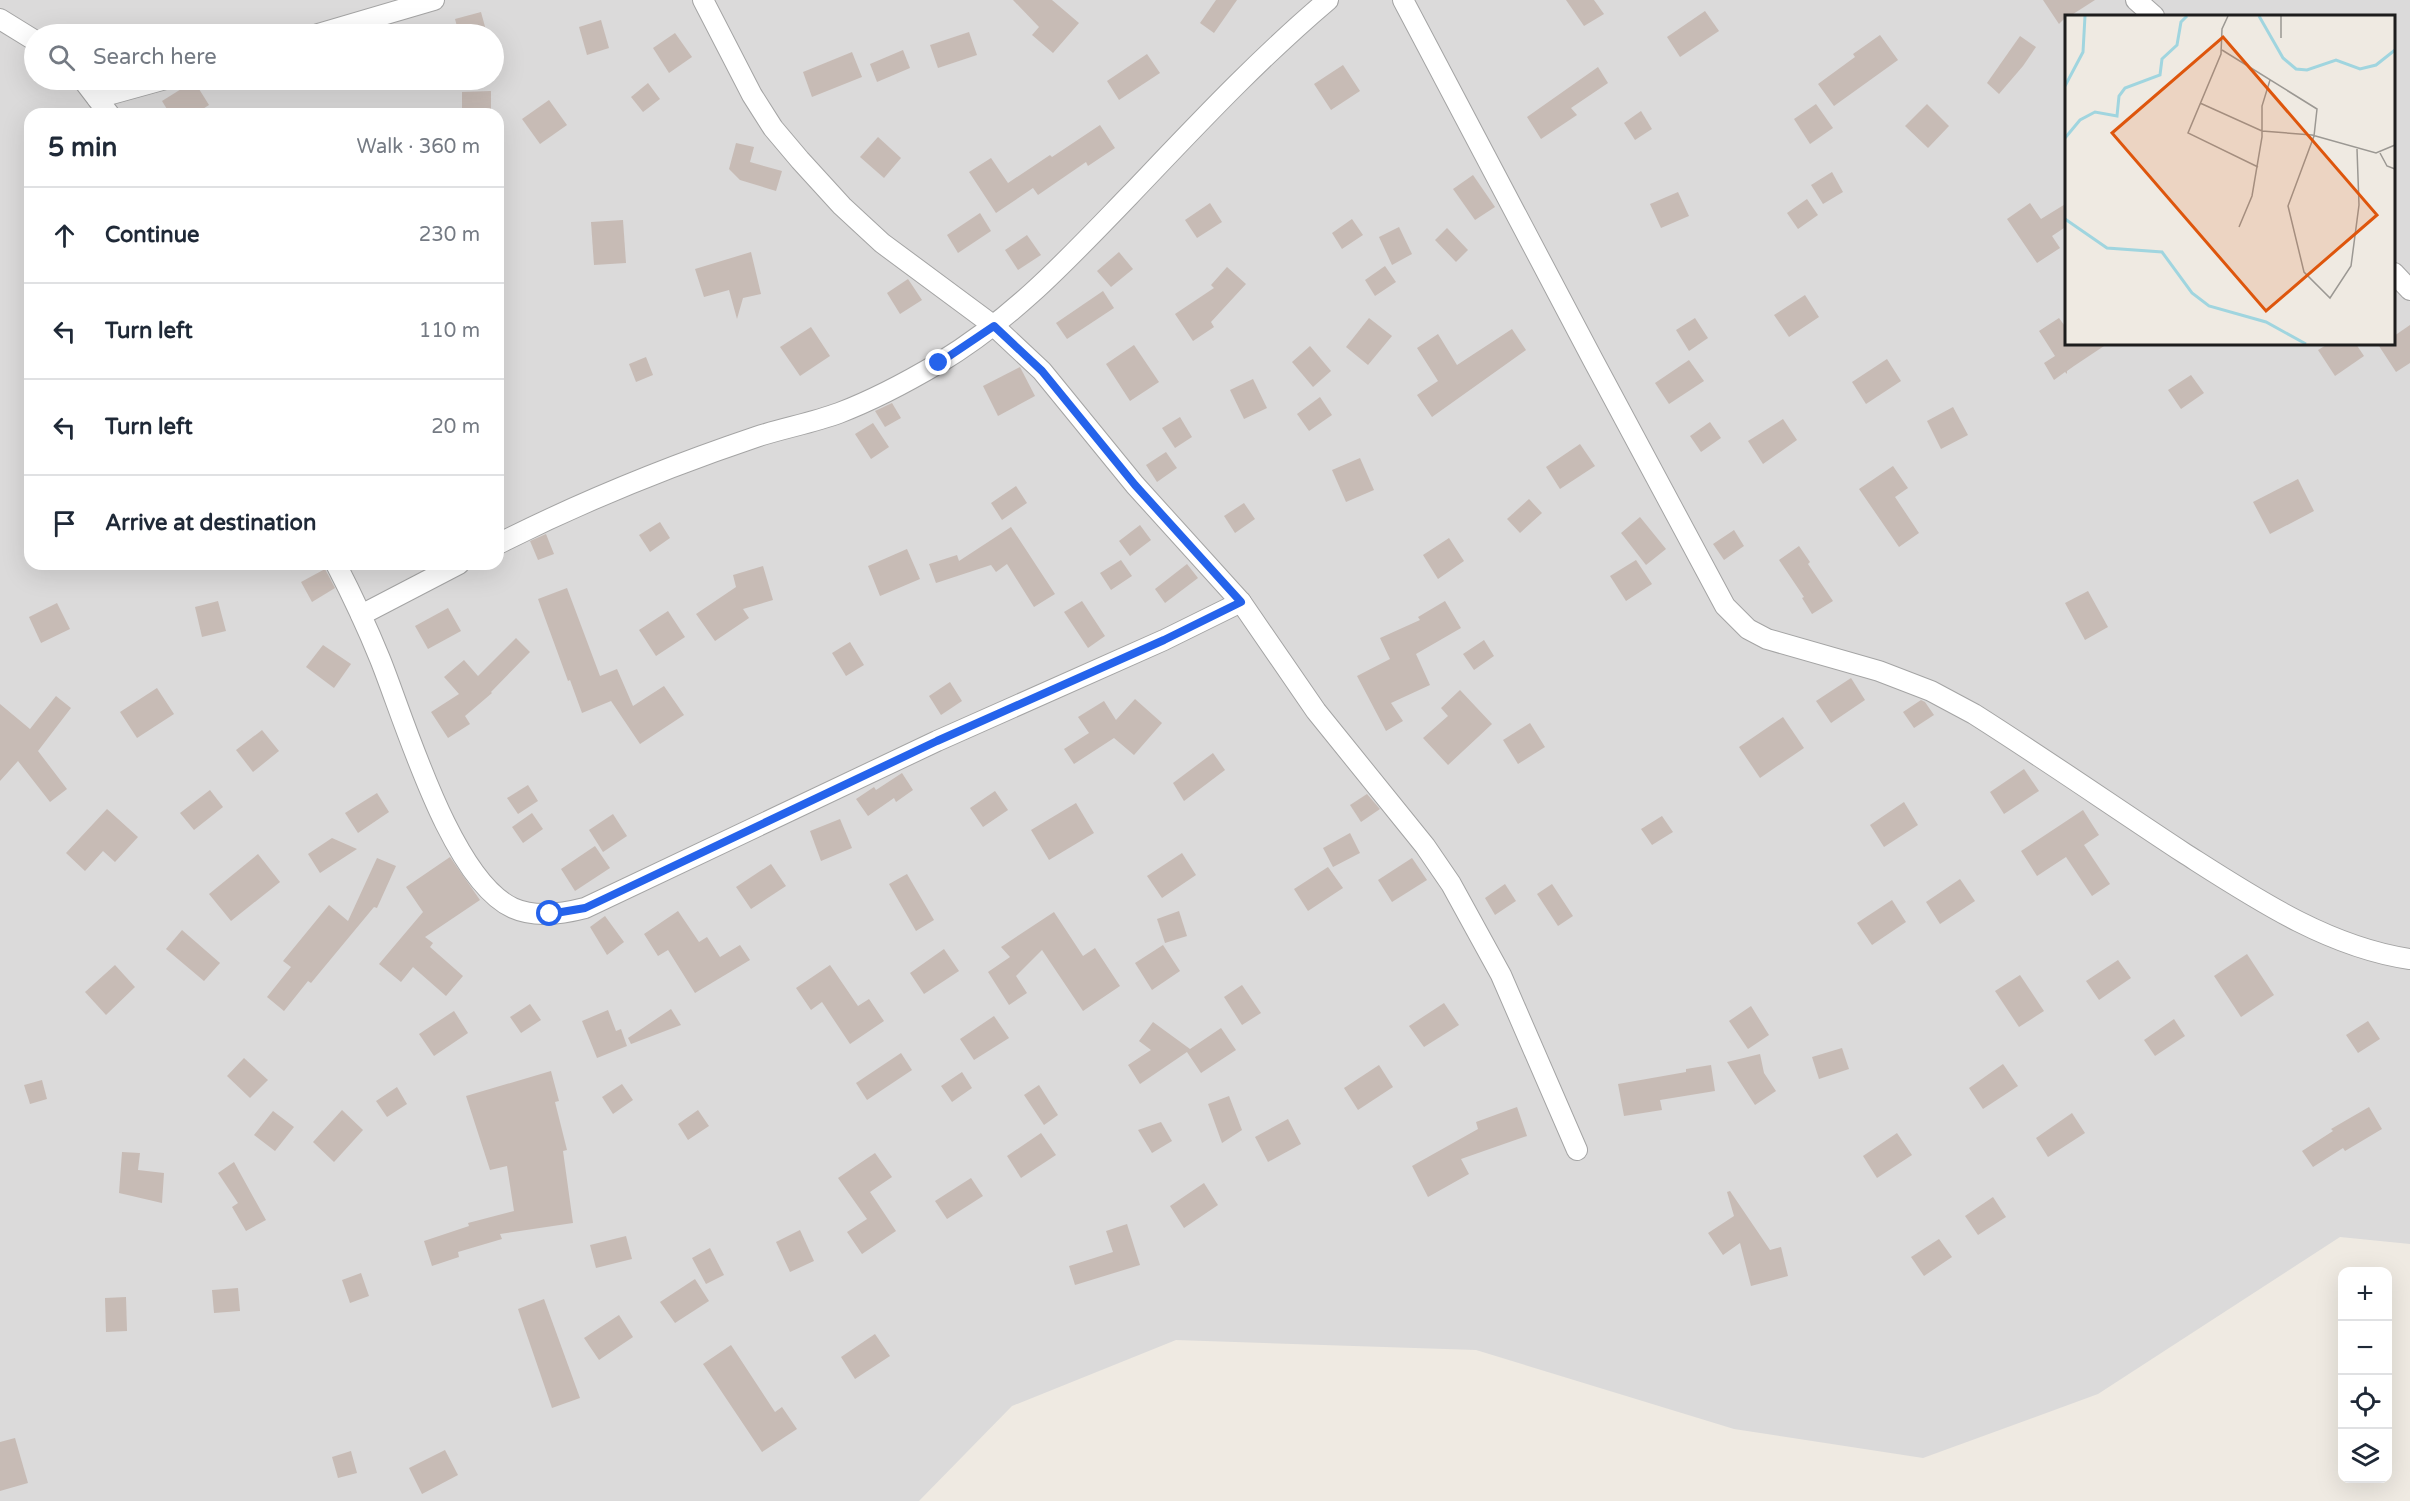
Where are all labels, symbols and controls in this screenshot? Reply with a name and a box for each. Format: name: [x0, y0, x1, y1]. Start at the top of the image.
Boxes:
inset map: [2065, 15, 2395, 345]
search box: [24, 24, 504, 90]
icon: search: [45, 41, 78, 74]
text: Search here: [93, 44, 217, 70]
text: 5 min: [48, 132, 117, 163]
text: Walk · 360 m: [357, 135, 480, 159]
icon: ahead: [48, 219, 81, 252]
text: Continue: [105, 222, 200, 248]
text: 230 m: [419, 223, 480, 247]
icon: left: [48, 315, 81, 348]
text: Turn left: [105, 318, 193, 344]
text: 110 m: [419, 319, 480, 343]
route end: [925, 349, 951, 375]
icon: left: [48, 411, 81, 444]
text: Turn left: [105, 414, 193, 440]
text: 20 m: [431, 415, 480, 439]
icon: arrive: [48, 507, 81, 540]
text: Arrive at destination: [105, 510, 316, 536]
route start: [536, 900, 562, 926]
map controls: [2338, 1267, 2392, 1483]
button: +: [2338, 1267, 2392, 1321]
button: −: [2338, 1321, 2392, 1375]
button: locate: [2338, 1375, 2392, 1429]
button: layers: [2338, 1429, 2392, 1483]

